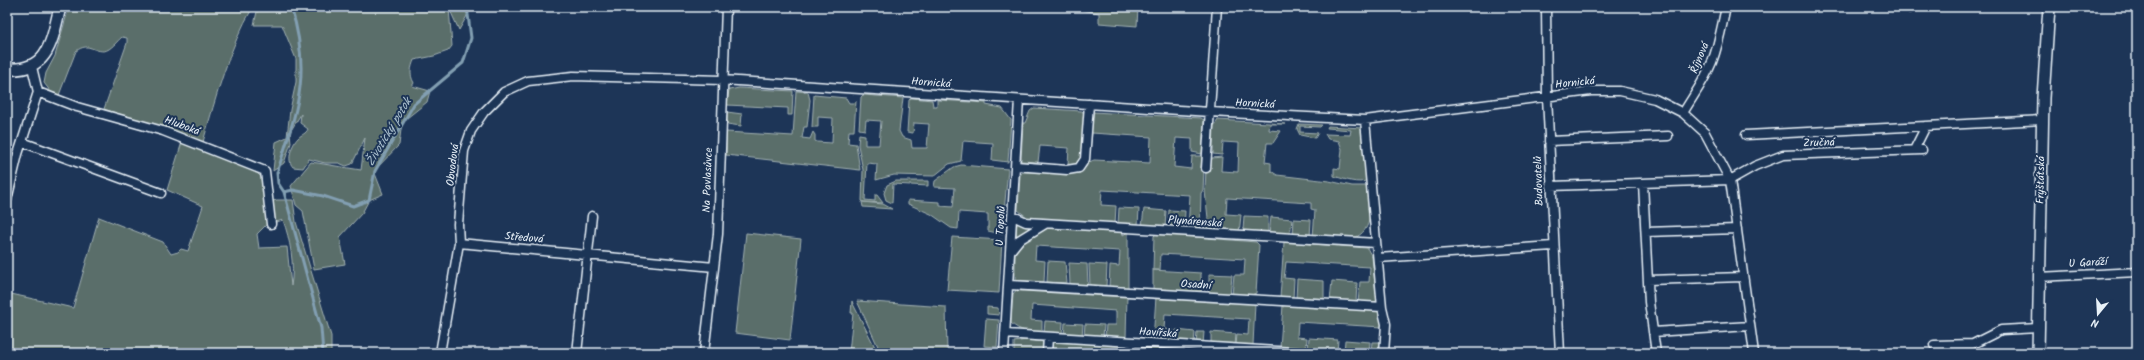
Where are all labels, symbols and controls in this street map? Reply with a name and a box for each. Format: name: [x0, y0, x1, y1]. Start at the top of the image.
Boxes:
street label: Říjnová: [1686, 38, 1715, 76]
street label: Hornická: [1554, 72, 1597, 94]
street label: Hornická: [911, 73, 953, 93]
water label: Životický potok: [361, 92, 418, 170]
street label: Hornická: [1235, 94, 1277, 114]
street label: Hluboká: [162, 111, 204, 141]
street label: Zručná: [1803, 133, 1837, 153]
street label: Obvodová: [441, 141, 465, 187]
street label: Na Pavlasůvce: [698, 147, 718, 213]
street label: Fryštátská: [2032, 154, 2050, 204]
street label: Budovatelů: [1529, 155, 1549, 206]
street label: U Topolů: [991, 205, 1011, 246]
street label: Plynárenská: [1167, 211, 1225, 233]
street label: Středová: [504, 227, 546, 249]
street label: U Garáží: [2068, 253, 2110, 273]
street label: Osadní: [1180, 275, 1214, 295]
north arrow: [2078, 294, 2118, 334]
text: N: [2089, 313, 2101, 332]
street label: Havířská: [1138, 323, 1180, 343]

